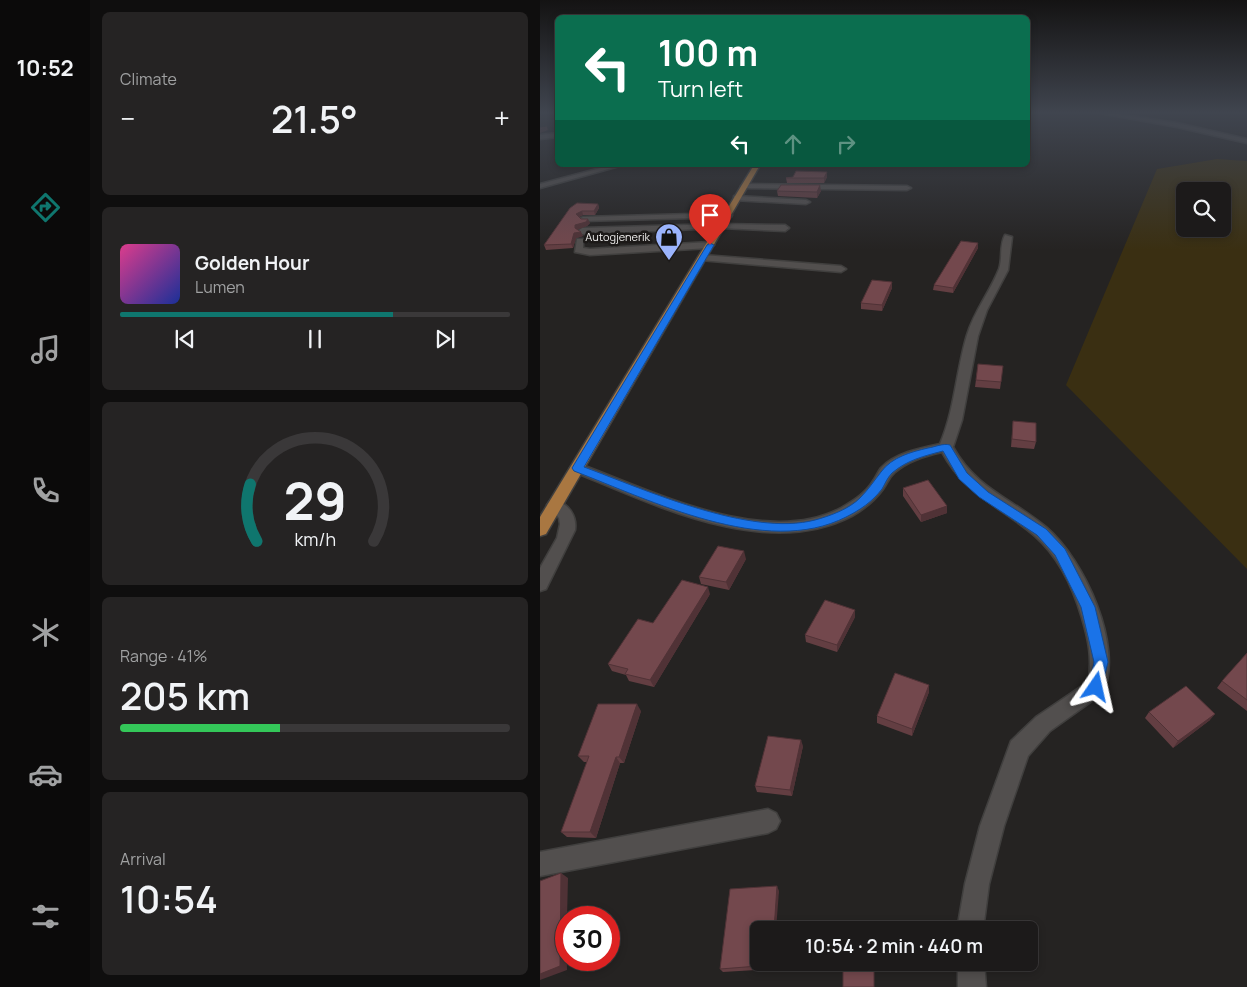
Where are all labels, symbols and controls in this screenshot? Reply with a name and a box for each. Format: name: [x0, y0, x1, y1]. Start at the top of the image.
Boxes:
text: 100 m: [658, 29, 758, 77]
icon: left: [575, 35, 640, 100]
text: 10:52: [16, 53, 74, 83]
text: Climate: [120, 68, 177, 90]
text: Turn left: [658, 74, 743, 104]
text: 21.5°: [271, 92, 358, 144]
text: −: [120, 99, 135, 137]
text: +: [494, 99, 510, 137]
icon: left: [726, 130, 754, 158]
icon: ahead: [779, 130, 807, 158]
icon: right: [832, 130, 860, 158]
map controls: [1176, 182, 1231, 237]
button: search: [1176, 182, 1231, 237]
icon: directions: [28, 190, 63, 225]
pin: [689, 194, 731, 245]
icon: arrive: [696, 201, 724, 229]
shop icon: Autogjenerik: [654, 222, 684, 261]
place label: Autogjenerik: [585, 229, 651, 244]
text: Golden Hour: [195, 250, 309, 276]
text: Lumen: [195, 276, 245, 298]
icon: previous: [171, 325, 199, 353]
icon: pause: [301, 325, 329, 353]
icon: next: [431, 325, 459, 353]
icon: music: [28, 332, 63, 367]
text: 29: [283, 465, 347, 536]
icon: phone: [28, 473, 63, 508]
text: km/h: [294, 527, 336, 551]
icon: climate: [28, 615, 63, 650]
text: Range · 41%: [120, 645, 207, 667]
position arrow: [1069, 660, 1121, 712]
text: 205 km: [120, 669, 250, 721]
icon: car: [28, 757, 63, 792]
text: Arrival: [120, 848, 166, 870]
text: 10:54: [120, 872, 218, 924]
icon: filters: [28, 899, 63, 934]
speed limit sign: 30: [555, 906, 620, 971]
text: 10:54 · 2 min · 440 m: [805, 933, 983, 959]

